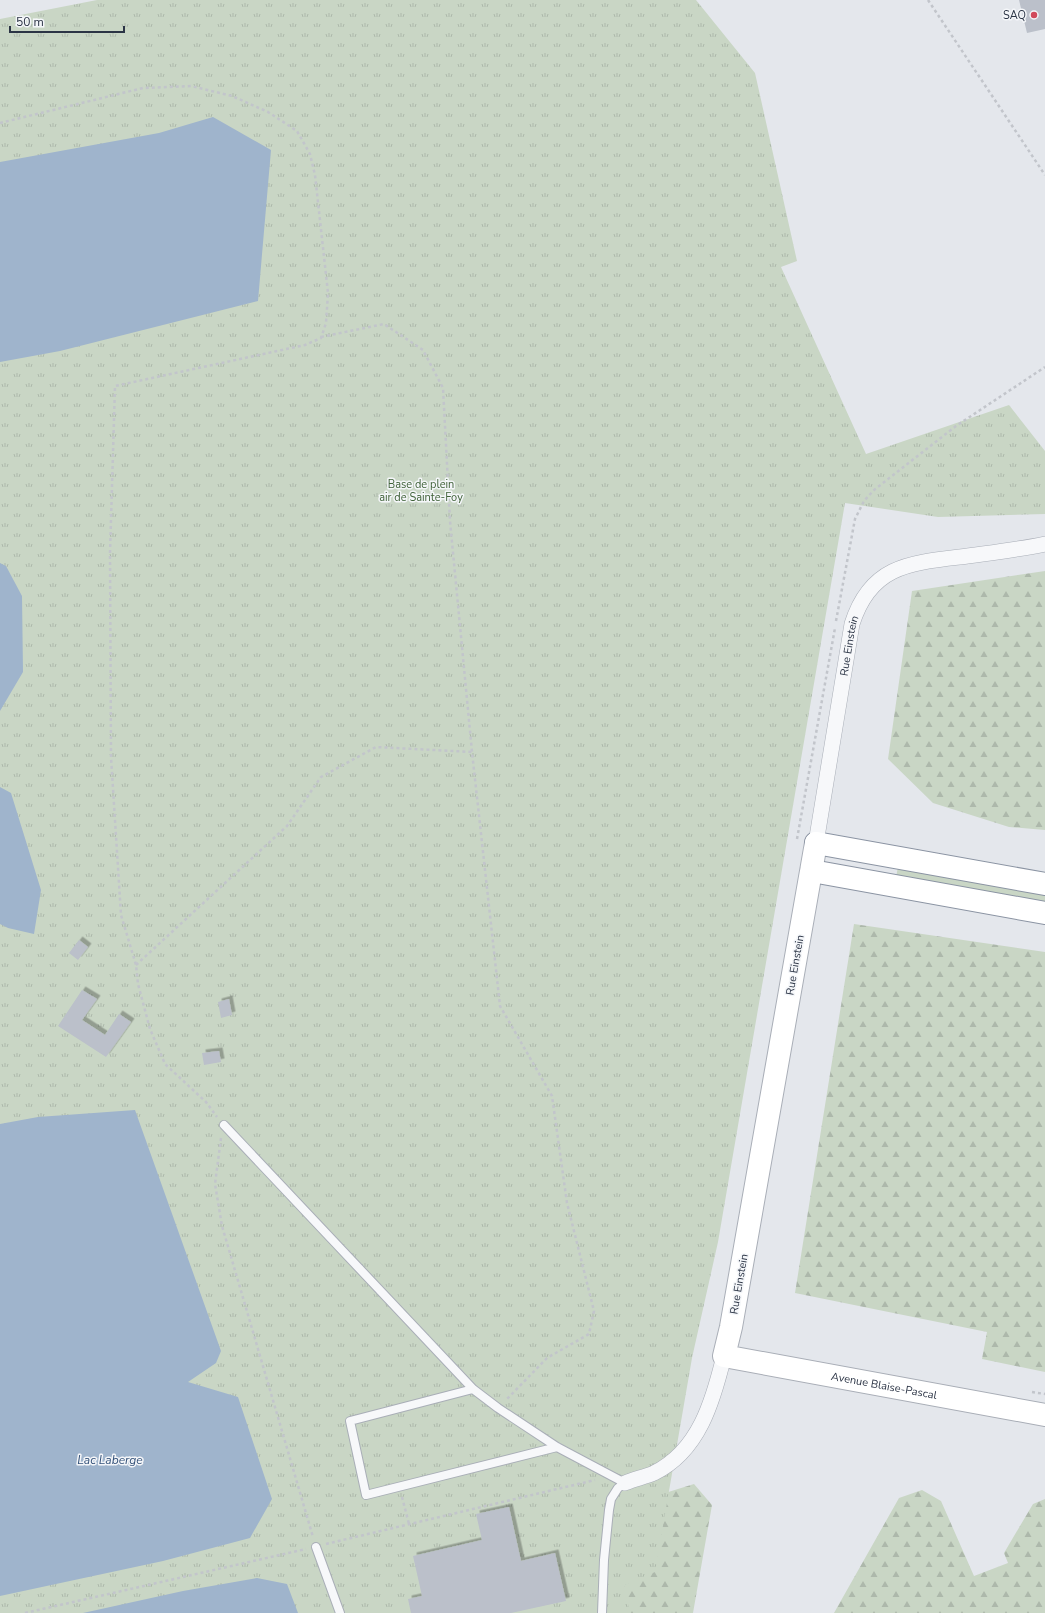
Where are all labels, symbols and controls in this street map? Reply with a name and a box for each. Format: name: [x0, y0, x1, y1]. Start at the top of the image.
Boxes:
scale bar: [10, 8, 124, 34]
place label: SAQ: [1003, 8, 1026, 23]
marker: SAQ: [1029, 10, 1039, 20]
text: 50 m: [16, 14, 44, 30]
park label: Base de plein air de Sainte-Foy: [379, 477, 463, 505]
street label: Rue Einstein: [836, 613, 862, 677]
street label: Rue Einstein: [782, 934, 808, 996]
street label: Rue Einstein: [726, 1253, 752, 1315]
street label: Avenue Blaise-Pascal: [830, 1368, 939, 1403]
water label: Lac Laberge: [77, 1452, 143, 1468]

